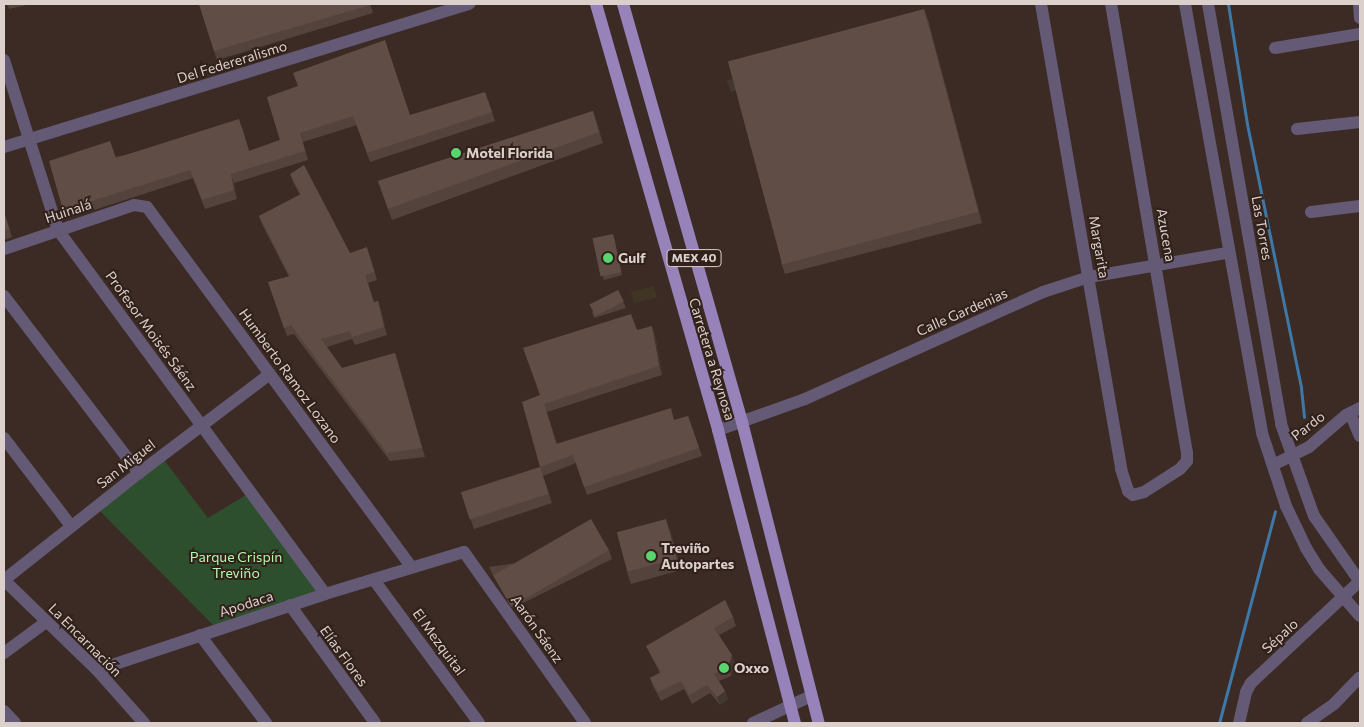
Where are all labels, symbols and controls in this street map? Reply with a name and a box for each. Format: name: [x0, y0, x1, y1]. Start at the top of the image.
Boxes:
street label: Del Federeralismo: [175, 37, 289, 87]
place label: Motel Florida: [466, 145, 553, 161]
marker: Motel Florida: [450, 147, 462, 159]
street label: Las Torres: [1248, 194, 1276, 262]
street label: Huinalá: [43, 196, 93, 226]
street label: Azucena: [1153, 207, 1179, 263]
street label: Margarita: [1085, 214, 1113, 280]
road number: MEX 40: [666, 248, 722, 268]
place label: Gulf: [618, 250, 646, 266]
marker: Gulf: [602, 252, 614, 264]
street label: Profesor Moisés Sáénz: [102, 268, 200, 394]
street label: Calle Gardenias: [914, 284, 1010, 340]
street label: Carretera a Reynosa: [685, 296, 739, 422]
street label: Humberto Ramoz Lozano: [235, 305, 345, 447]
street label: Pardo: [1288, 408, 1328, 444]
street label: San Miguel: [93, 436, 159, 492]
place label: Treviño Autopartes: [661, 540, 734, 572]
park label: Parque Crispín Treviño: [190, 549, 282, 582]
marker: Treviño Autopartes: [645, 550, 657, 562]
street label: Apodaca: [217, 587, 275, 621]
street label: Aarón Sáenz: [507, 592, 567, 666]
street label: La Encarnación: [45, 600, 125, 680]
street label: El Mezquital: [409, 605, 469, 679]
street label: Sépalo: [1259, 615, 1301, 657]
street label: Elías Flores: [316, 622, 372, 690]
place label: Oxxo: [734, 660, 769, 676]
marker: Oxxo: [718, 662, 730, 674]

